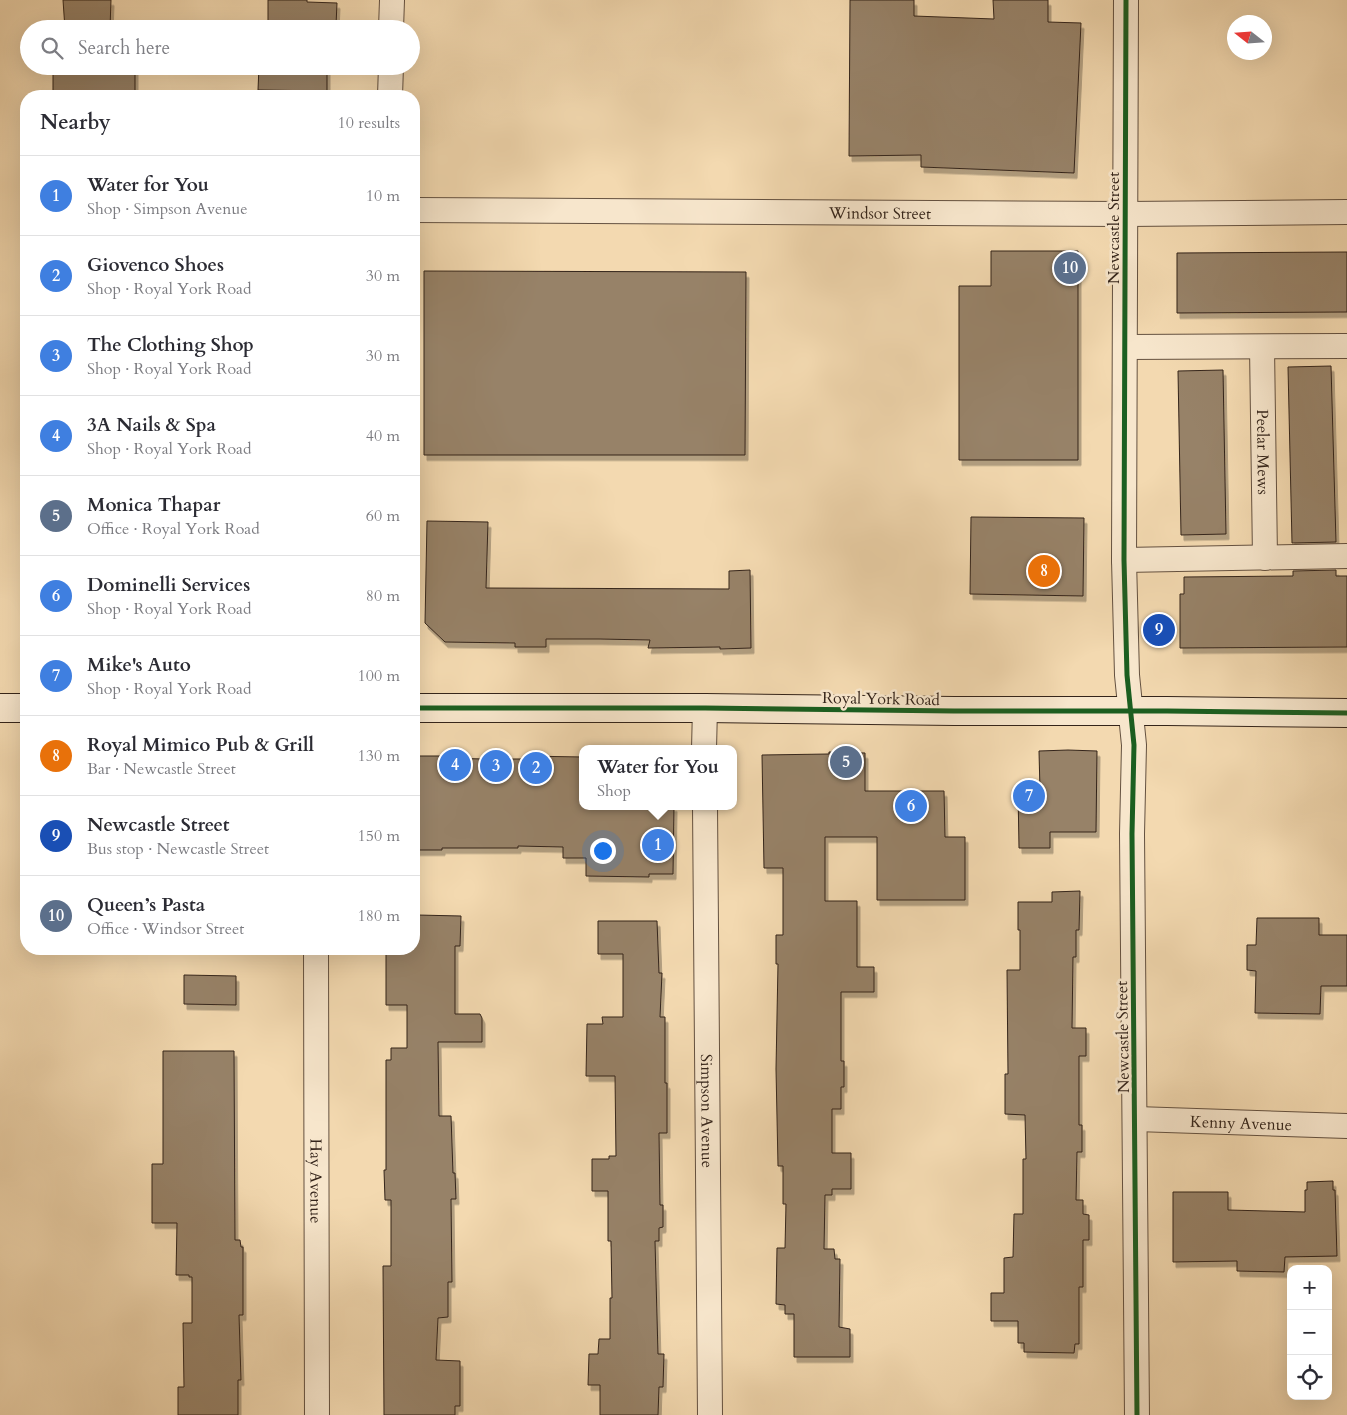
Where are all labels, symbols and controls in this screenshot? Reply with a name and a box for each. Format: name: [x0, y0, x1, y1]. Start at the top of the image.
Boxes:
north arrow: [1227, 15, 1272, 60]
search box: [20, 20, 420, 75]
icon: search: [38, 34, 66, 62]
text: Search here: [78, 35, 170, 61]
text: Nearby: [40, 108, 111, 137]
text: 10 results: [338, 112, 400, 134]
text: Water for You: [87, 172, 209, 198]
street label: Newcastle Street: [1103, 172, 1125, 284]
text: 1: [52, 185, 60, 207]
text: 10 m: [366, 185, 400, 207]
text: Shop · Simpson Avenue: [87, 198, 247, 220]
street label: Windsor Street: [828, 202, 931, 225]
pin: 10: [1054, 249, 1086, 287]
text: Giovenco Shoes: [87, 252, 224, 278]
text: 2: [52, 265, 60, 287]
text: 30 m: [366, 265, 400, 287]
text: Shop · Royal York Road: [87, 278, 252, 300]
text: The Clothing Shop: [87, 332, 254, 358]
text: 3: [52, 345, 60, 367]
text: 30 m: [366, 345, 400, 367]
text: Shop · Royal York Road: [87, 358, 252, 380]
street label: Peelar Mews: [1251, 409, 1274, 495]
text: 3A Nails & Spa: [87, 412, 216, 438]
text: 4: [52, 425, 60, 447]
text: 40 m: [366, 425, 400, 447]
text: Shop · Royal York Road: [87, 438, 252, 460]
text: Monica Thapar: [87, 492, 220, 518]
text: 5: [52, 505, 60, 527]
text: 60 m: [366, 505, 400, 527]
text: Office · Royal York Road: [87, 518, 260, 540]
pin: 8: [1028, 552, 1060, 590]
text: Dominelli Services: [87, 572, 250, 598]
text: 6: [52, 585, 60, 607]
text: 80 m: [366, 585, 400, 607]
text: Shop · Royal York Road: [87, 598, 252, 620]
pin: 9: [1143, 611, 1175, 649]
text: Mike's Auto: [87, 652, 191, 678]
text: 7: [52, 665, 60, 687]
text: 100 m: [358, 665, 400, 687]
text: Shop · Royal York Road: [87, 678, 252, 700]
street label: Royal York Road: [822, 687, 941, 711]
text: Royal Mimico Pub & Grill: [87, 732, 314, 758]
pin: 5: [830, 743, 862, 781]
text: 8: [52, 745, 60, 767]
text: 130 m: [358, 745, 400, 767]
popup: [579, 745, 737, 810]
pin: 4: [439, 746, 471, 784]
pin: 3: [480, 747, 512, 785]
pin: 2: [520, 749, 552, 787]
text: Water for You: [597, 754, 719, 780]
text: Bar · Newcastle Street: [87, 758, 236, 780]
pin: 7: [1013, 777, 1045, 815]
text: Shop: [597, 780, 631, 802]
pin: 6: [895, 787, 927, 825]
text: Newcastle Street: [87, 812, 230, 838]
text: 9: [52, 825, 60, 847]
text: 150 m: [358, 825, 400, 847]
pin: 1: [642, 826, 674, 864]
text: Bus stop · Newcastle Street: [87, 838, 269, 860]
your location: [590, 838, 616, 864]
text: Queen’s Pasta: [87, 892, 205, 918]
text: 10: [48, 905, 64, 927]
text: 180 m: [358, 905, 400, 927]
text: Office · Windsor Street: [87, 918, 244, 940]
street label: Newcastle Street: [1111, 981, 1135, 1093]
street label: Simpson Avenue: [695, 1054, 718, 1168]
street label: Kenny Avenue: [1190, 1111, 1292, 1136]
street label: Hay Avenue: [304, 1139, 327, 1223]
map controls: [1287, 1265, 1332, 1400]
button: +: [1287, 1265, 1332, 1310]
button: −: [1287, 1310, 1332, 1355]
button: locate: [1287, 1355, 1332, 1400]

